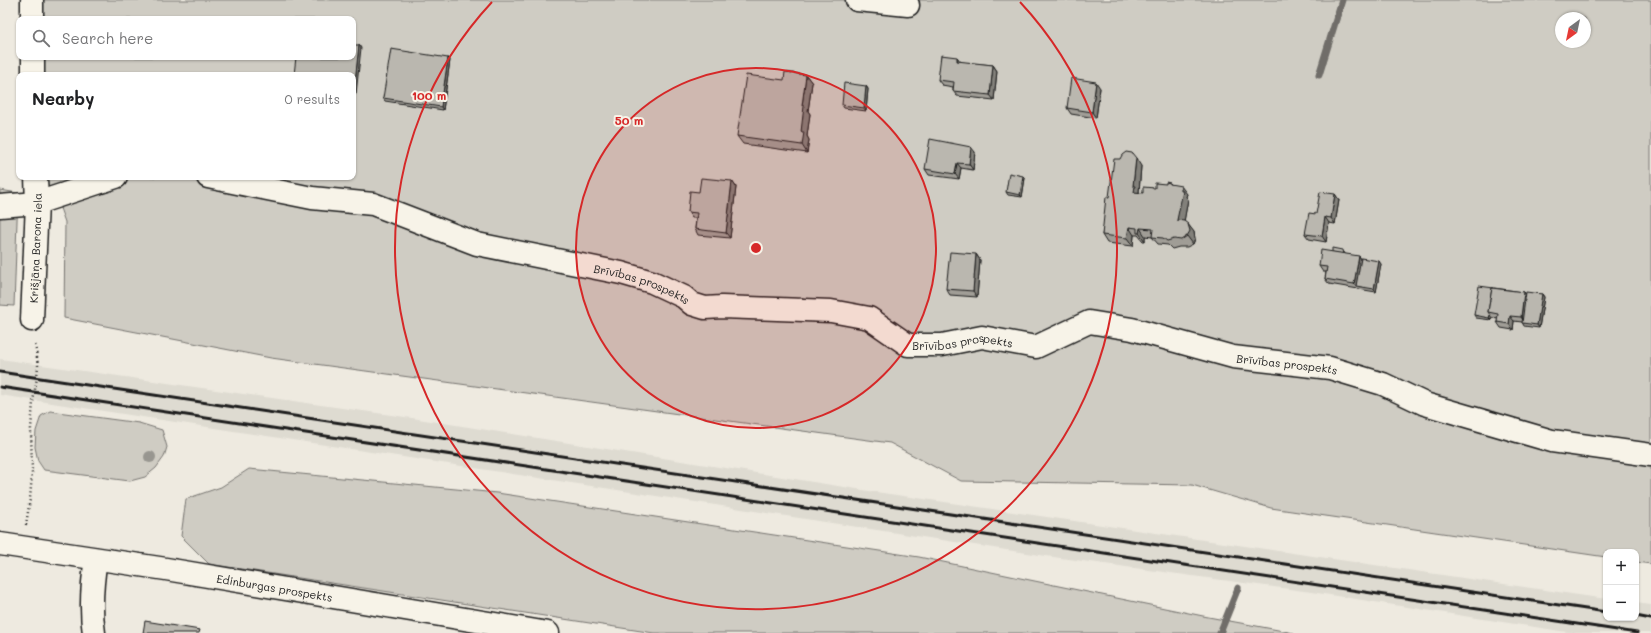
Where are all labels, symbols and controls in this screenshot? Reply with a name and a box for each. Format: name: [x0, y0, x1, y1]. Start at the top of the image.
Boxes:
north arrow: [1555, 12, 1591, 48]
search box: [16, 16, 356, 60]
icon: search: [30, 27, 52, 49]
text: Search here: [62, 28, 153, 48]
text: Nearby: [32, 87, 94, 109]
text: 100 m: [412, 87, 446, 103]
text: 0 results: [285, 90, 340, 107]
text: 50 m: [615, 112, 643, 128]
street label: Krišjāņa Barona iela: [25, 193, 45, 303]
centre of rings: [749, 241, 763, 255]
street label: Brīvības prospekts: [592, 260, 694, 307]
street label: Brīvības prospekts: [912, 329, 1014, 353]
street label: Brīvības prospekts: [1236, 350, 1340, 377]
map controls: [1603, 549, 1639, 621]
button: +: [1603, 549, 1639, 585]
street label: Edinburgas prospekts: [215, 570, 334, 604]
button: −: [1603, 585, 1639, 621]

